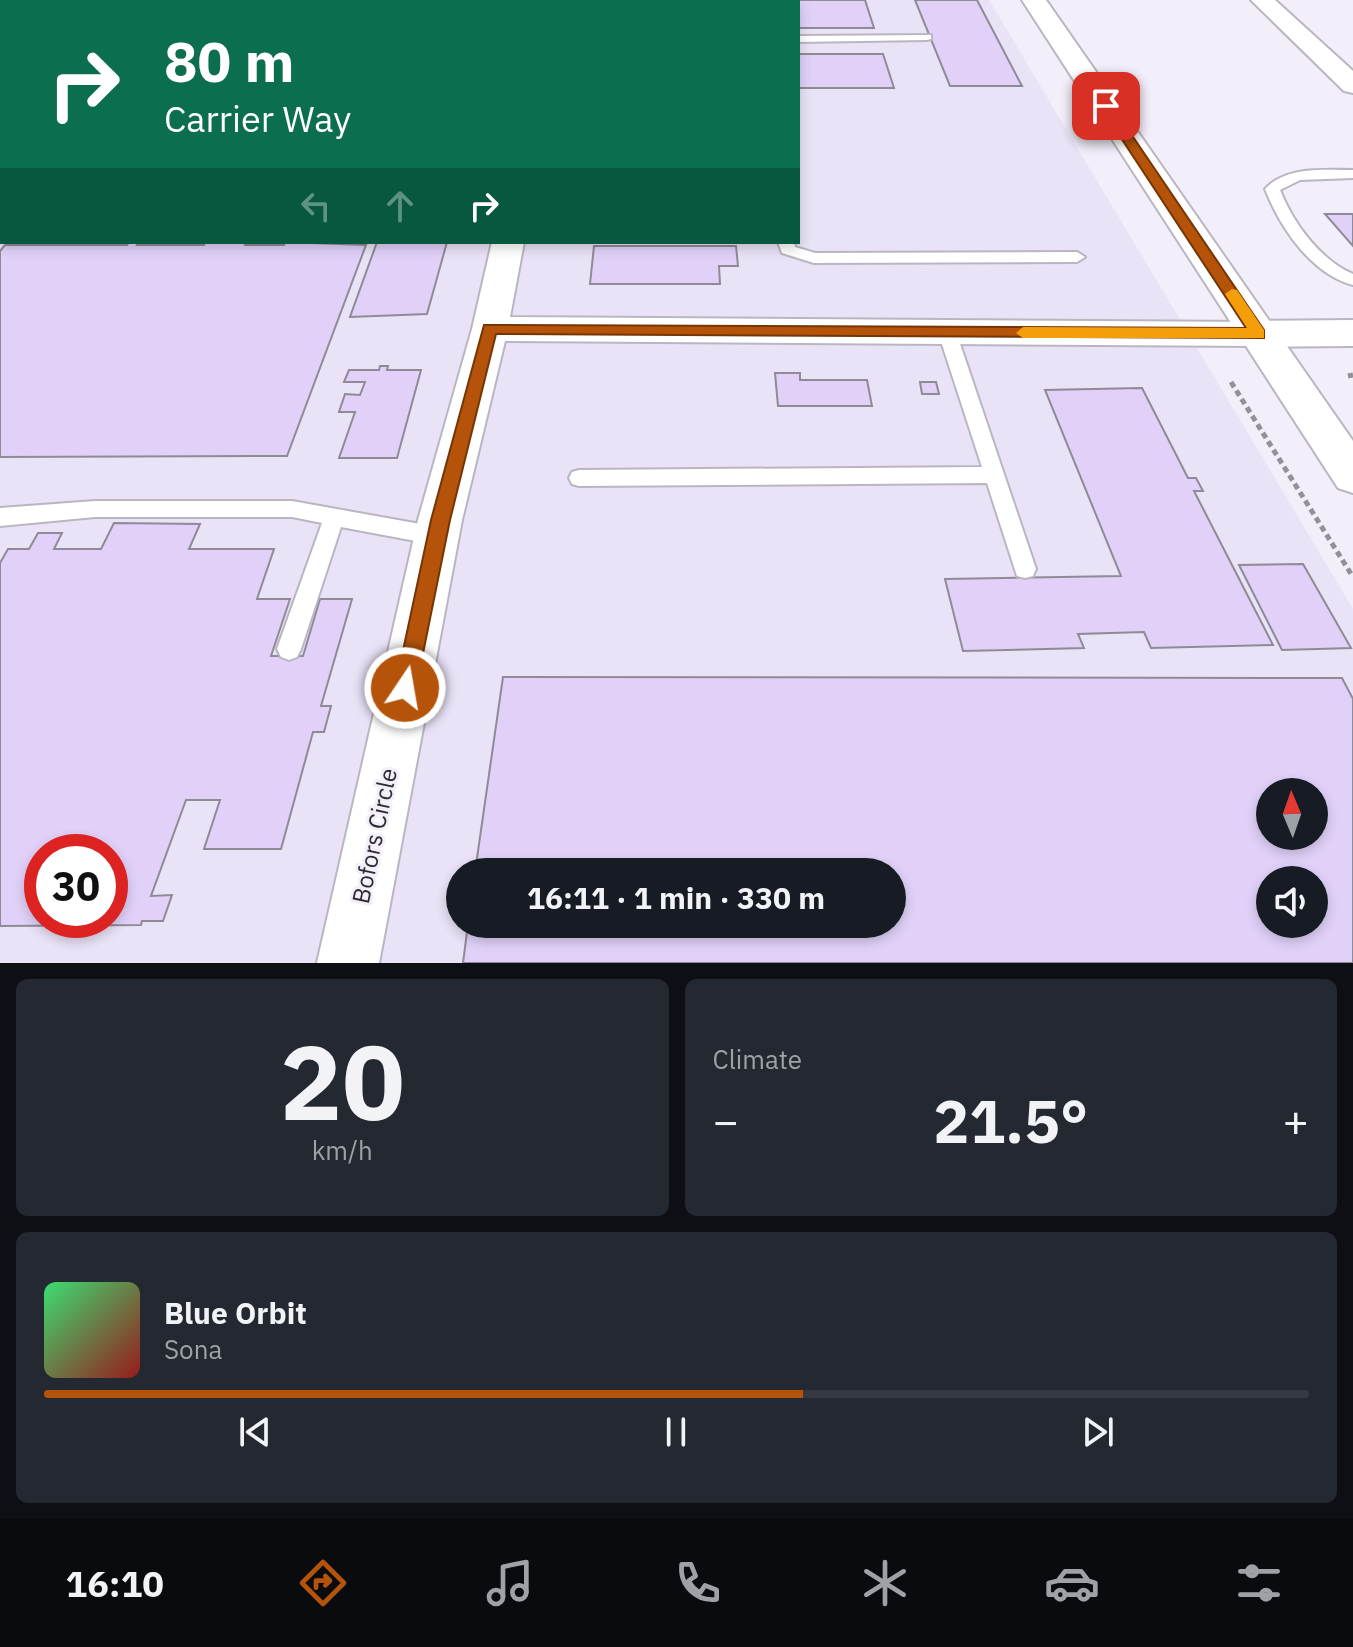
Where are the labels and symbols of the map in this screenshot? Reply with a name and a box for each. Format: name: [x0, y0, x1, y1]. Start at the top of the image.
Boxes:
pin: [1072, 72, 1140, 140]
position arrow: [363, 646, 447, 730]
street label: Bofors Circle: [344, 765, 404, 906]
north arrow: [1256, 778, 1328, 850]
speed limit sign: 30: [24, 834, 128, 938]

